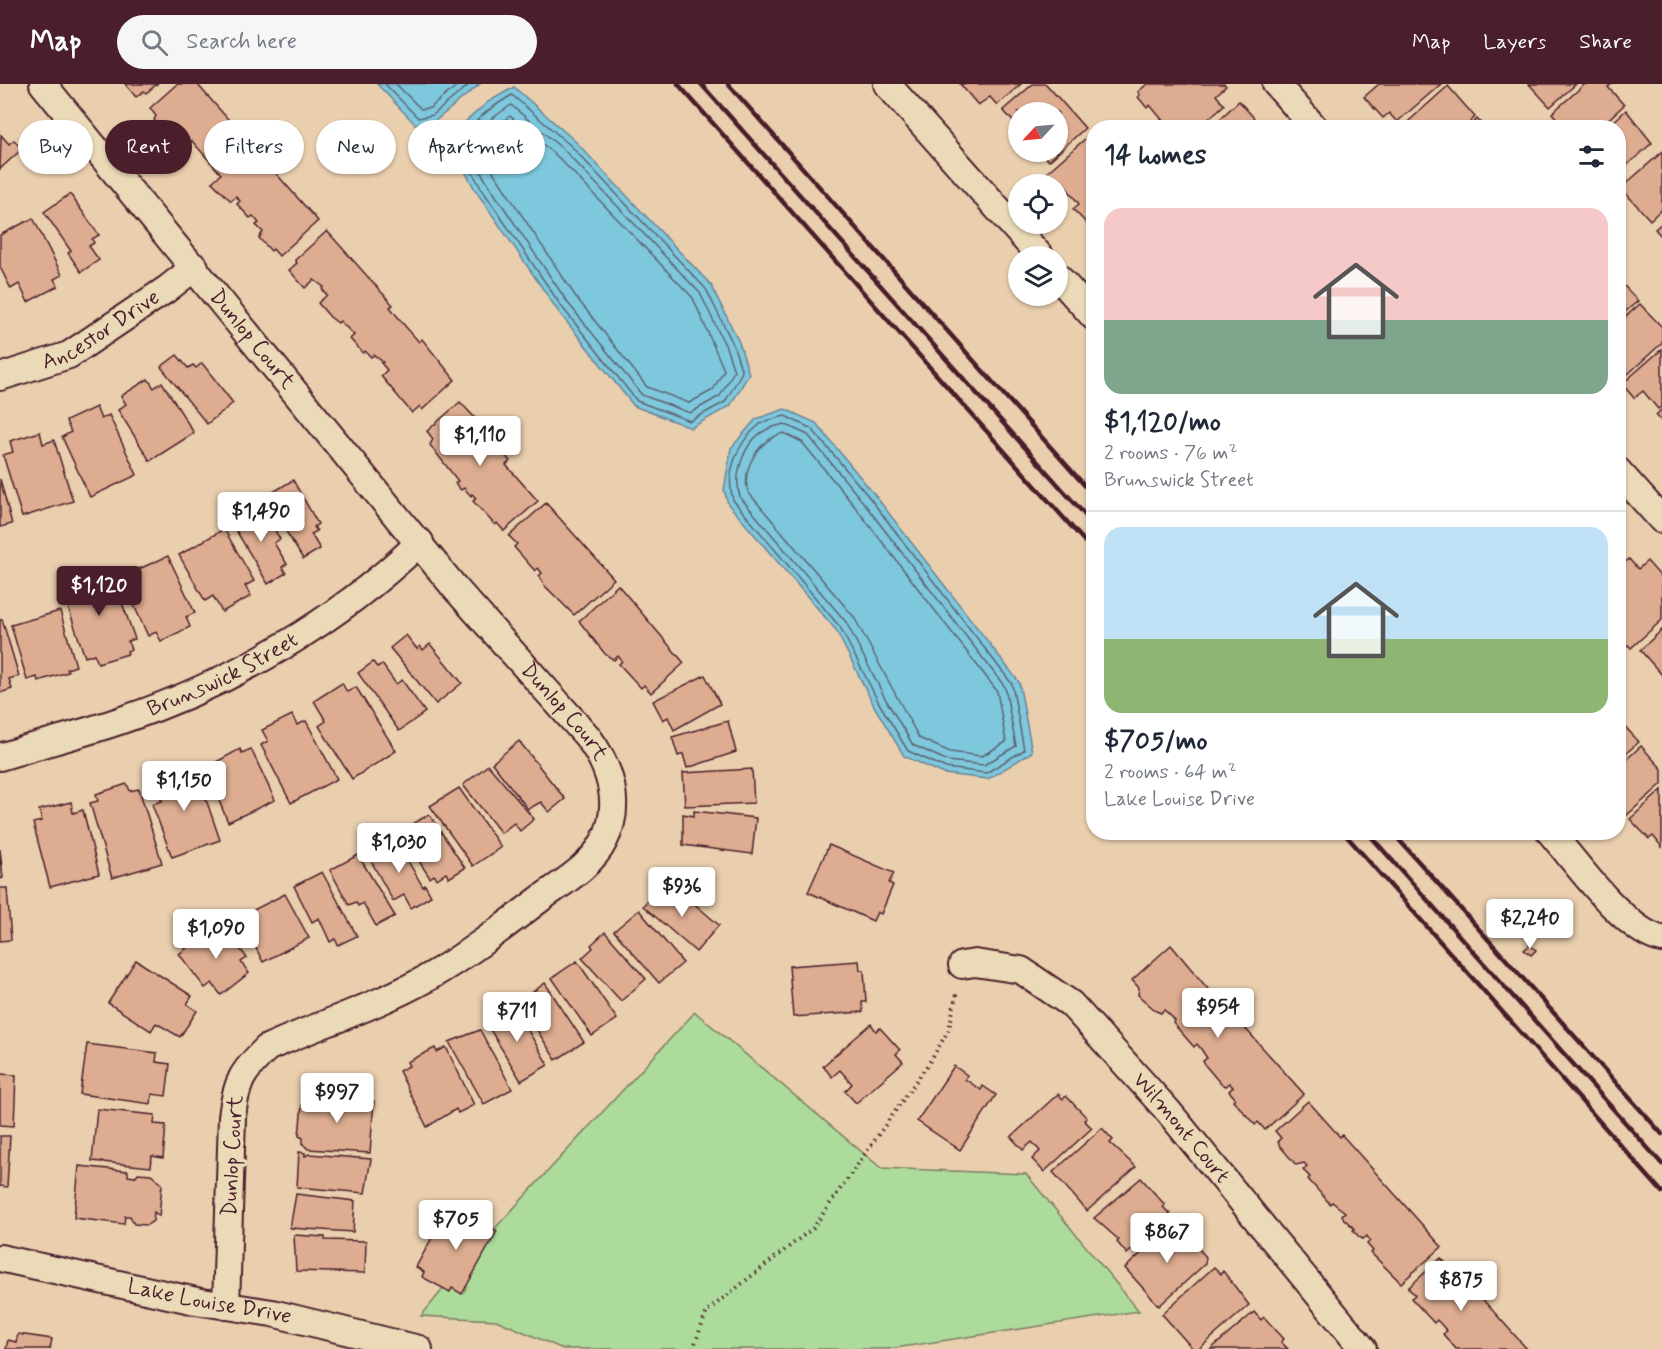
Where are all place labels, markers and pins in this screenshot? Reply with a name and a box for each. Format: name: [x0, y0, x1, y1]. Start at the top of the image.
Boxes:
pin: $1,110: [431, 416, 529, 467]
pin: $1,490: [212, 492, 310, 543]
pin: $1,120: [50, 566, 148, 617]
pin: $1,150: [135, 761, 233, 812]
pin: $1,030: [350, 823, 448, 874]
pin: $936: [646, 867, 718, 918]
pin: $2,240: [1481, 899, 1579, 950]
pin: $1,090: [167, 909, 265, 960]
pin: $954: [1182, 988, 1254, 1039]
pin: $711: [481, 992, 553, 1043]
pin: $997: [301, 1073, 373, 1124]
pin: $705: [420, 1200, 492, 1251]
pin: $867: [1131, 1213, 1203, 1264]
pin: $875: [1425, 1261, 1497, 1312]

